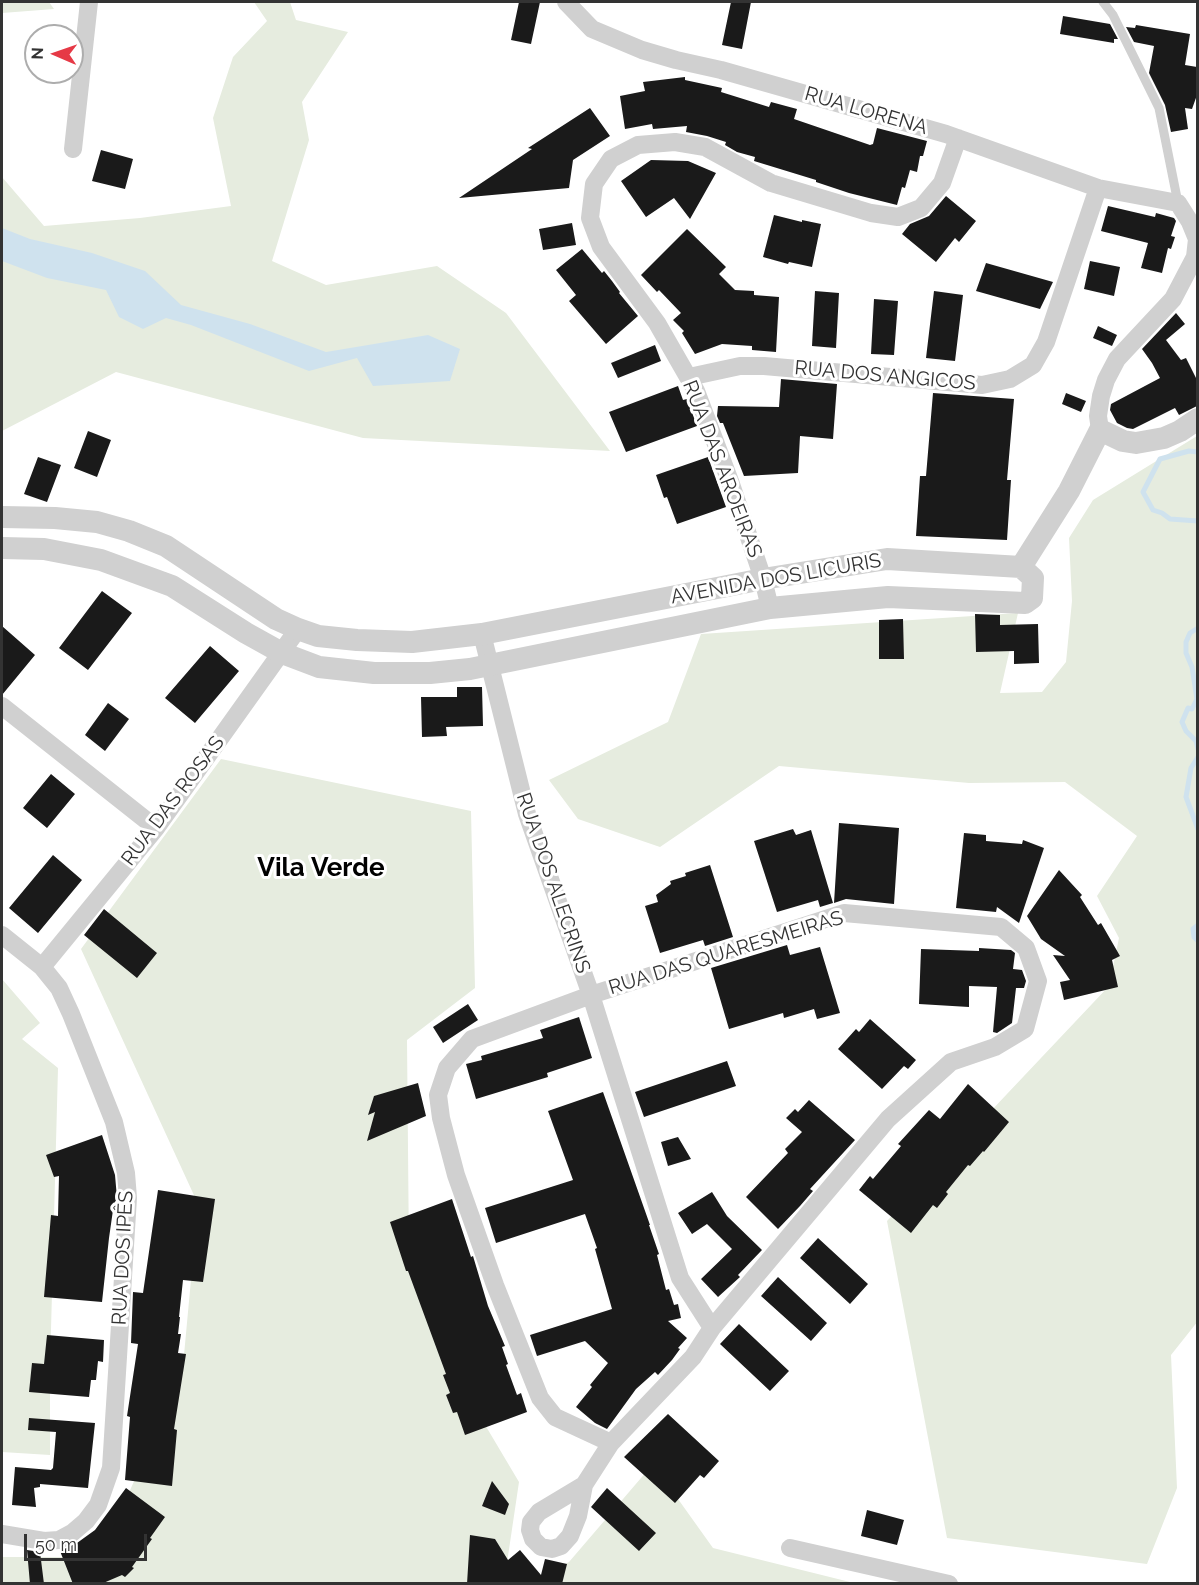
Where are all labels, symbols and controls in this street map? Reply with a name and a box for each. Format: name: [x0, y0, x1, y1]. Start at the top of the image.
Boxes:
north arrow: [24, 24, 84, 84]
text: N: [28, 47, 47, 60]
street label: RUA LORENA: [802, 82, 930, 140]
street label: RUA DOS ANGICOS: [793, 356, 977, 396]
street label: RUA DAS AROEIRAS: [677, 377, 767, 561]
street label: AVENIDA DOS LICURIS: [669, 549, 883, 609]
street label: RUA DAS ROSAS: [116, 732, 230, 870]
street label: RUA DOS ALECRINS: [511, 790, 595, 976]
district label: Vila Verde: [257, 852, 385, 884]
street label: RUA DAS QUARESMEIRAS: [606, 906, 846, 1000]
street label: RUA DOS IPÊS: [107, 1190, 139, 1326]
scale bar: [27, 1522, 150, 1560]
text: 50 m: [35, 1534, 77, 1555]

